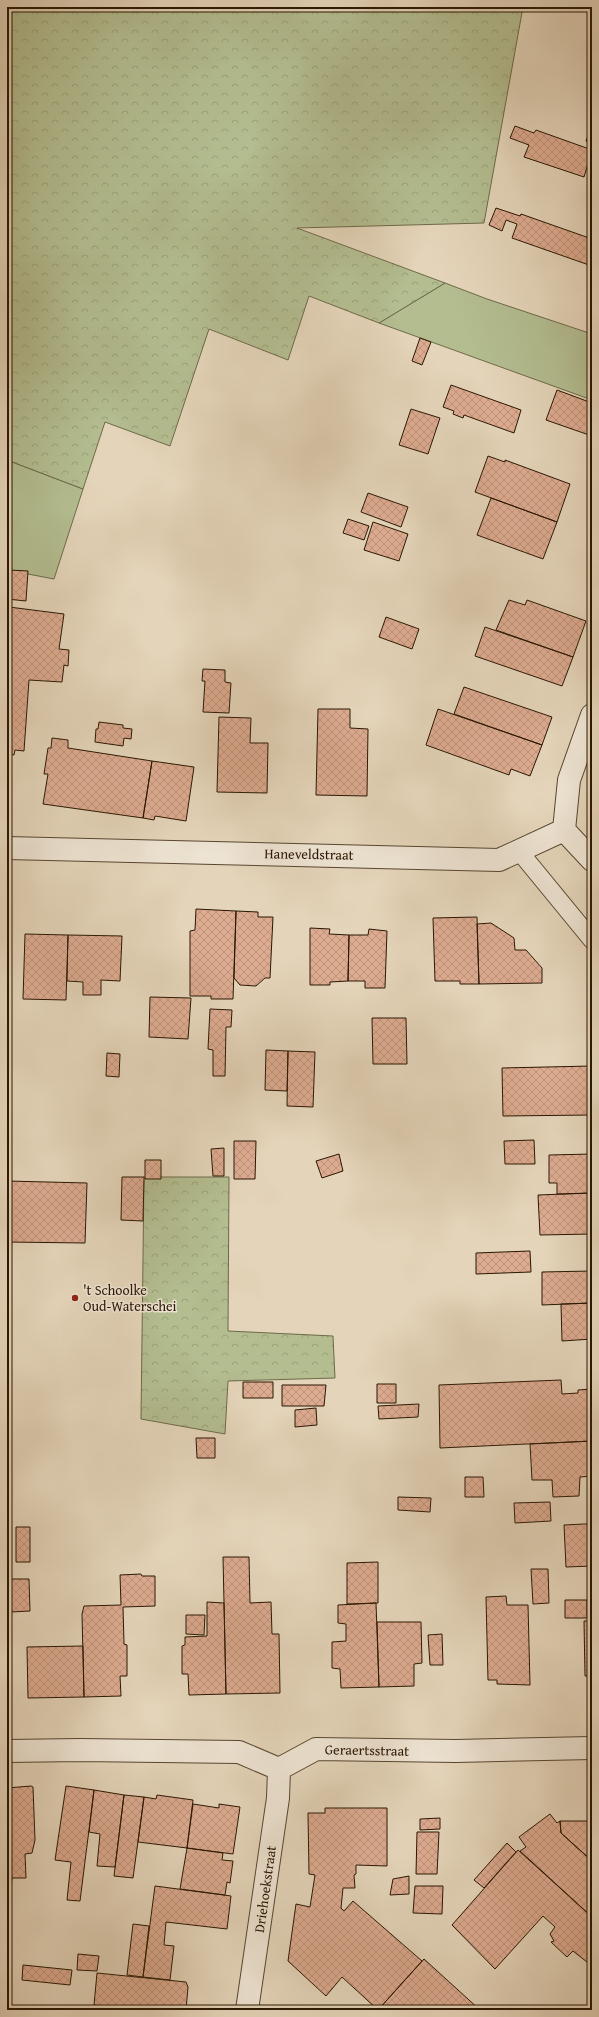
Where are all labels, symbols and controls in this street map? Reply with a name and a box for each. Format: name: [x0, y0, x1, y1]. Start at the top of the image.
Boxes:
street label: Haneveldstraat: [264, 843, 354, 865]
place label: 't Schoolke Oud-Waterschei: [83, 1280, 177, 1316]
marker: 't Schoolke Oud-Waterschei: [70, 1293, 80, 1303]
street label: Geraertsstraat: [325, 1739, 409, 1761]
street label: Driehoekstraat: [249, 1844, 281, 1934]

